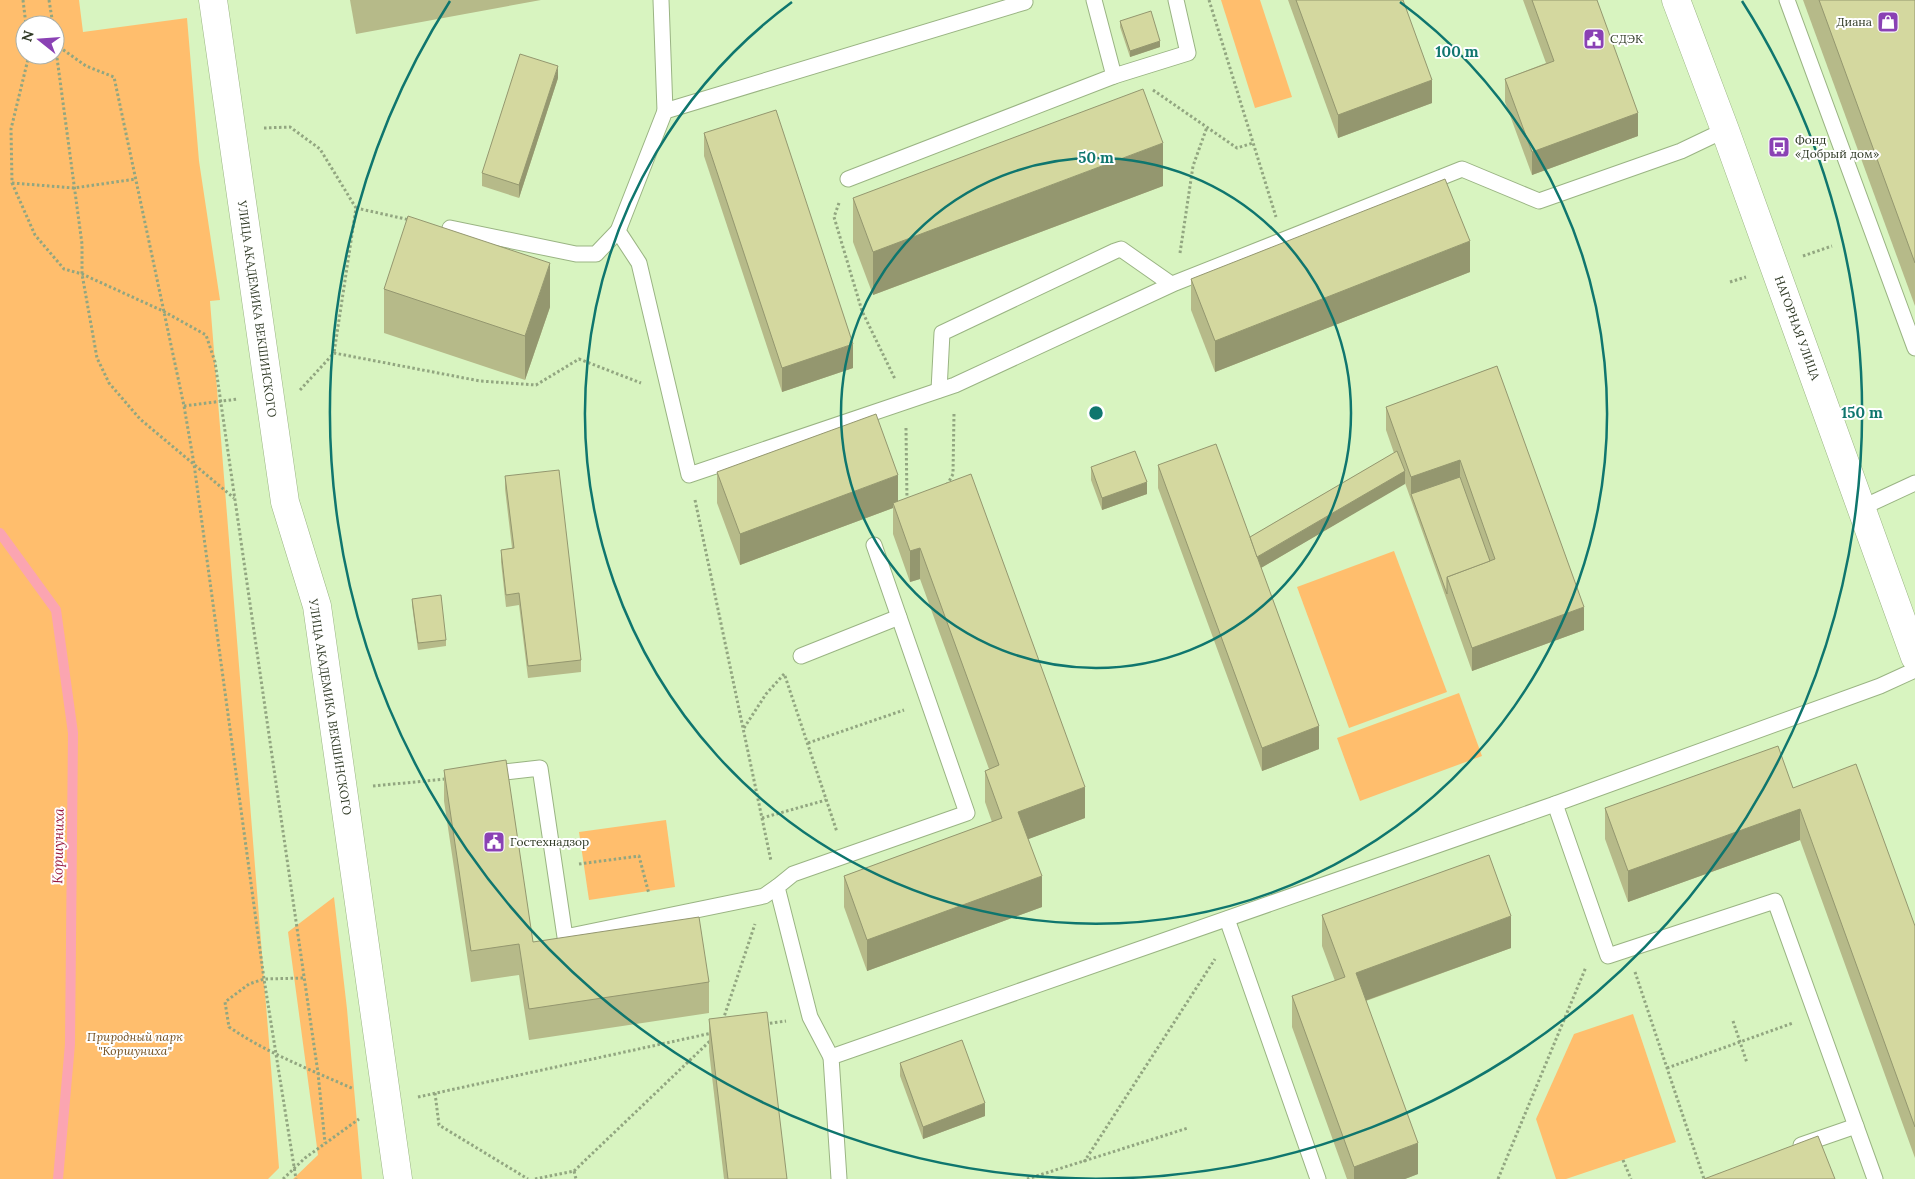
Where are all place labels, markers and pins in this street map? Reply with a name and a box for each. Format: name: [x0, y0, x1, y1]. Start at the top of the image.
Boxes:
shop icon: Диана: [1876, 10, 1900, 34]
place label: Диана: [1836, 14, 1872, 29]
public building icon: СДЭК: [1582, 27, 1606, 51]
place label: СДЭК: [1610, 31, 1644, 46]
place label: Фонд «Добрый дом»: [1795, 132, 1879, 161]
bus stop icon: Фонд «Добрый дом»: [1767, 135, 1791, 159]
centre of rings: [1087, 404, 1105, 422]
public building icon: Гостехнадзор: [482, 830, 506, 854]
place label: Гостехнадзор: [510, 834, 589, 849]

